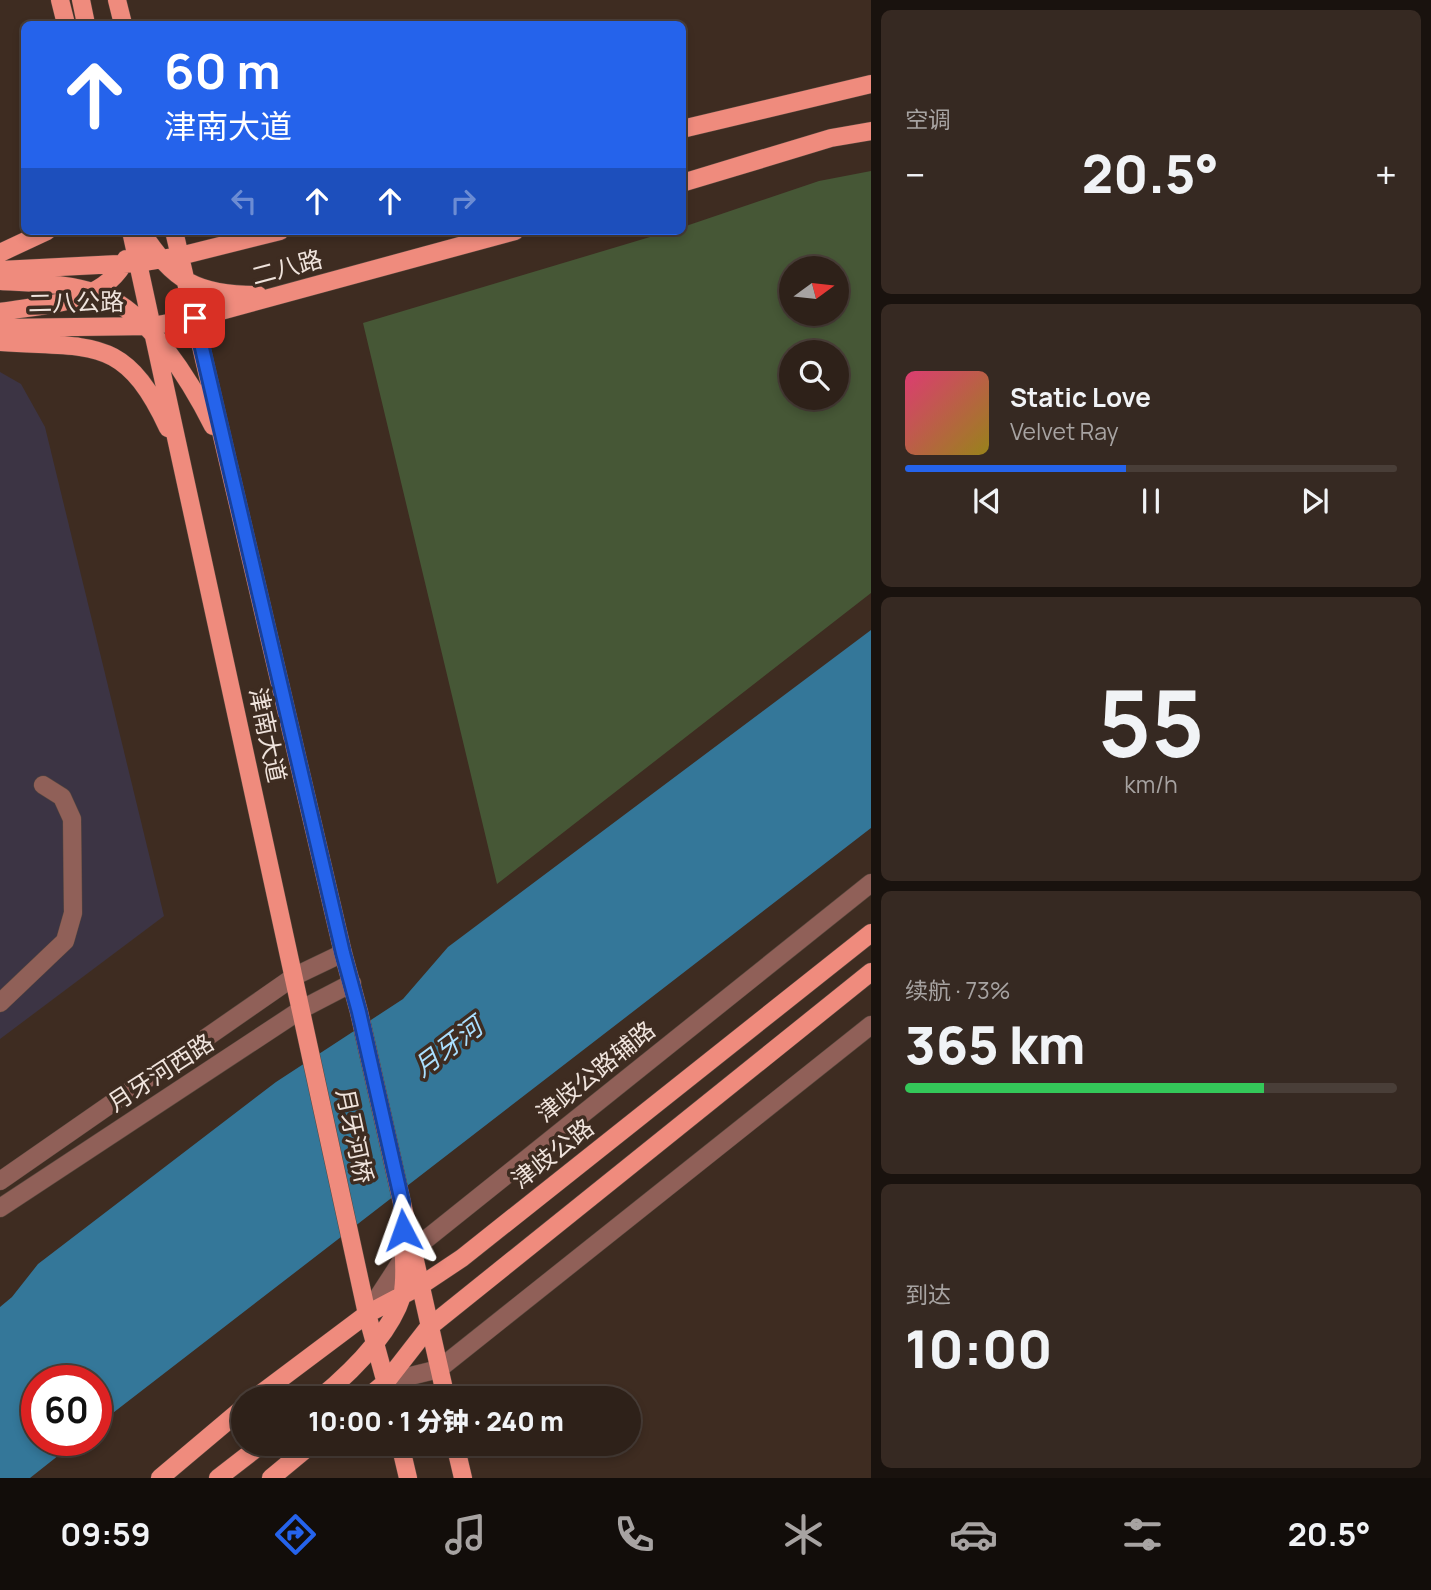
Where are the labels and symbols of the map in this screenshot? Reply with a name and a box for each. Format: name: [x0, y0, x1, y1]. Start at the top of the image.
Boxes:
street label: 二八路: [248, 241, 326, 292]
north arrow: [779, 256, 849, 326]
street label: 二八公路: [28, 284, 124, 319]
pin: [165, 288, 225, 348]
street label: 津南大道: [242, 684, 295, 785]
water label: 月牙河: [405, 1005, 493, 1084]
street label: 津歧公路辅路: [529, 1013, 661, 1129]
street label: 月牙河西路: [101, 1025, 219, 1118]
street label: 月牙河桥: [329, 1085, 382, 1186]
street label: 津歧公路: [504, 1110, 600, 1195]
position arrow: [366, 1193, 440, 1267]
speed limit sign: 60: [21, 1365, 112, 1456]

